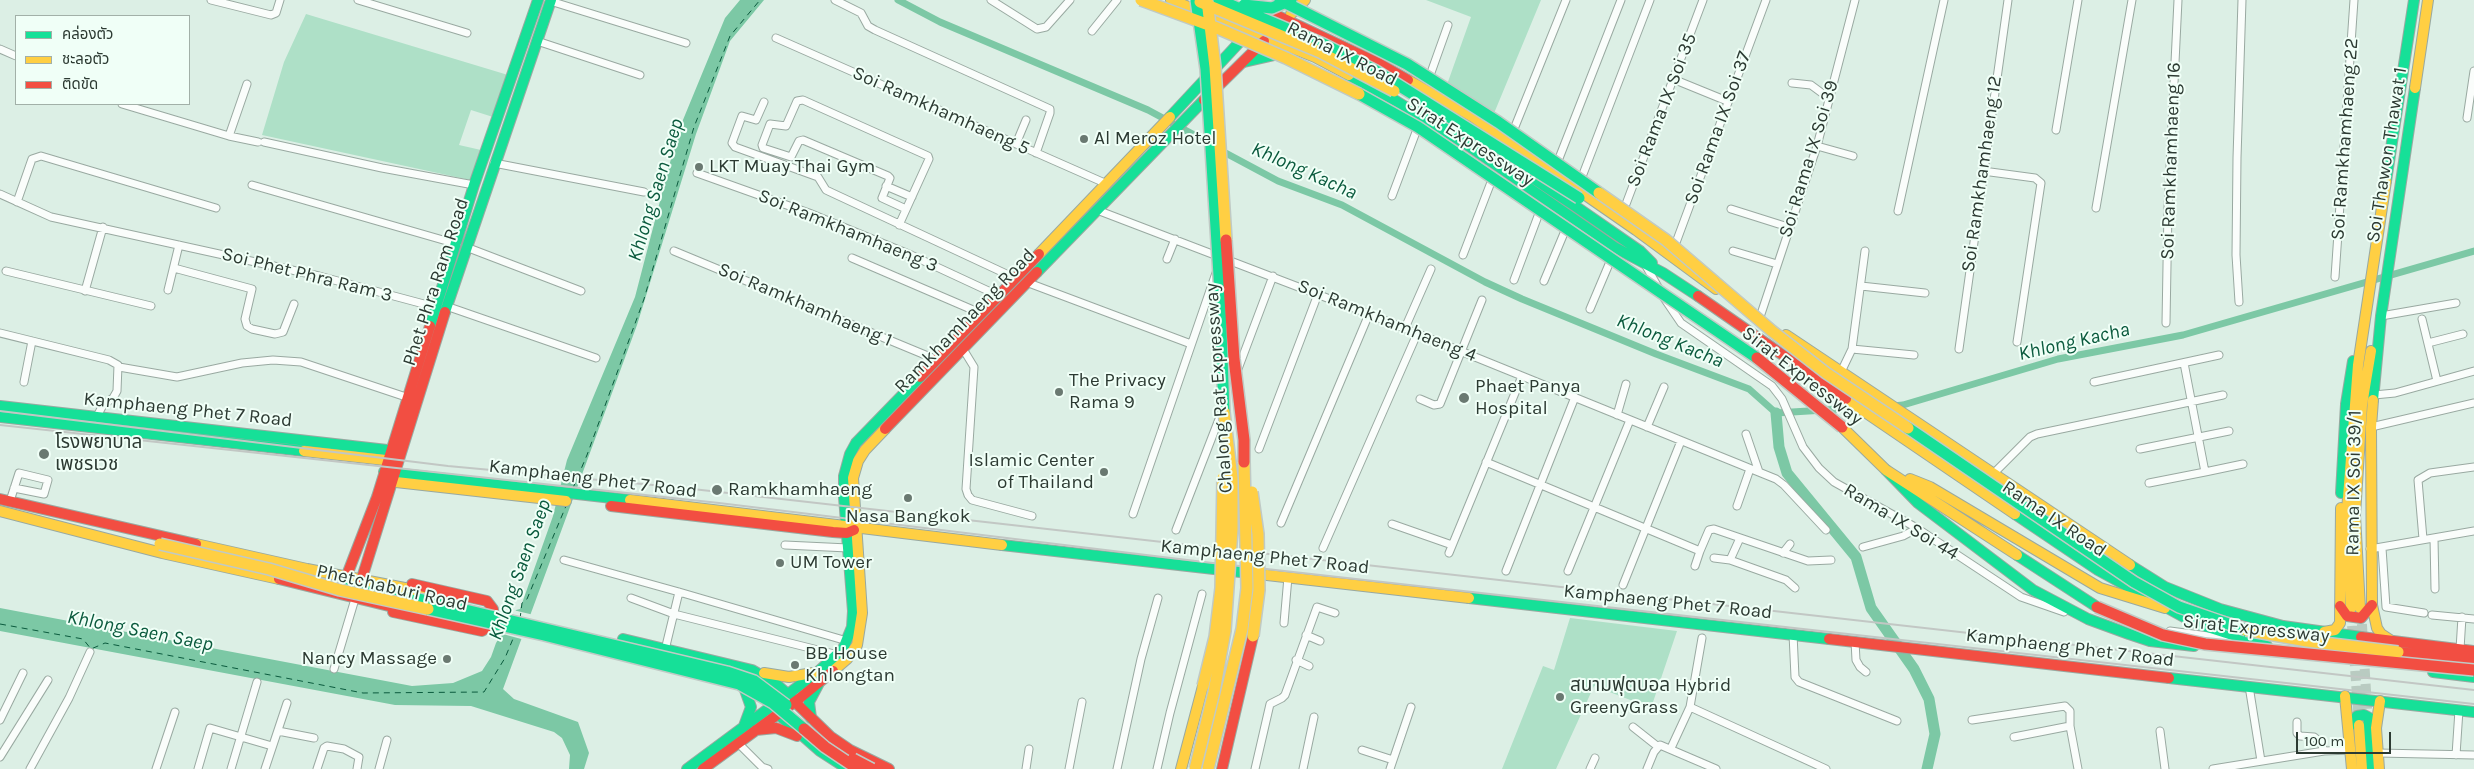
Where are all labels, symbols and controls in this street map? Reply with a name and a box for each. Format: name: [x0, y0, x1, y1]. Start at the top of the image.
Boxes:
legend: [15, 15, 190, 105]
street label: Rama IX Road: [1283, 16, 1401, 92]
text: คล่องตัว: [62, 25, 113, 43]
street label: Soi Rama IX Soi 35: [1622, 30, 1702, 190]
street label: Soi Ramkhamhaeng 22: [2327, 37, 2363, 241]
street label: Soi Rama IX Soi 37: [1680, 48, 1756, 208]
text: ชะลอตัว: [62, 50, 109, 68]
street label: Soi Ramkhamhaeng 5: [849, 62, 1033, 160]
street label: Soi Ramkhamhaeng 16: [2156, 62, 2186, 260]
street label: Soi Thawon Thawat 1: [2362, 66, 2412, 244]
street label: Soi Ramkhamhaeng 12: [1957, 74, 2007, 274]
text: ติดขัด: [62, 75, 98, 93]
street label: Soi Rama IX Soi 39: [1774, 78, 1844, 240]
street label: Sirat Expressway: [1402, 92, 1538, 192]
water label: Khlong Saen Saep: [623, 116, 689, 264]
place label: Al Meroz Hotel: [1094, 128, 1217, 150]
marker: Al Meroz Hotel: [1078, 133, 1090, 145]
water label: Khlong Kacha: [1247, 137, 1361, 205]
place label: LKT Muay Thai Gym: [709, 156, 875, 178]
marker: LKT Muay Thai Gym: [693, 161, 705, 173]
street label: Soi Ramkhamhaeng 3: [755, 184, 941, 278]
street label: Phet Phra Ram Road: [398, 195, 474, 369]
street label: Soi Phet Phra Ram 3: [219, 243, 395, 307]
street label: Ramkhamhaeng Road: [890, 244, 1040, 398]
street label: Soi Ramkhamhaeng 1: [714, 258, 896, 352]
street label: Soi Ramkhamhaeng 4: [1294, 275, 1480, 367]
street label: Chalong Rat Expressway: [1200, 282, 1238, 494]
water label: Khlong Kacha: [1613, 309, 1727, 373]
water label: Khlong Kacha: [2016, 318, 2132, 366]
street label: Sirat Expressway: [1737, 322, 1867, 430]
place label: The Privacy Rama 9: [1069, 370, 1166, 414]
place label: Phaet Panya Hospital: [1475, 376, 1581, 420]
marker: The Privacy Rama 9: [1053, 386, 1065, 398]
street label: Kamphaeng Phet 7 Road: [82, 388, 294, 432]
marker: Phaet Panya Hospital: [1457, 391, 1471, 405]
street label: Rama IX Soi 39/1: [2341, 410, 2367, 556]
place label: โรงพยาบาล เพชรเวช: [55, 432, 142, 476]
marker: โรงพยาบาล เพชรเวช: [37, 447, 51, 461]
place label: Islamic Center of Thailand: [969, 450, 1094, 494]
street label: Kamphaeng Phet 7 Road: [487, 455, 699, 503]
marker: Islamic Center of Thailand: [1098, 466, 1110, 478]
street label: Rama IX Road: [1998, 476, 2110, 562]
place label: Ramkhamhaeng: [728, 479, 872, 501]
street label: Rama IX Soi 44: [1839, 479, 1963, 565]
marker: Ramkhamhaeng: [710, 483, 724, 497]
marker: Nasa Bangkok: [902, 492, 914, 504]
water label: Khlong Saen Saep: [483, 496, 557, 644]
place label: Nasa Bangkok: [846, 506, 970, 528]
street label: Kamphaeng Phet 7 Road: [1159, 535, 1371, 579]
place label: UM Tower: [790, 552, 872, 574]
marker: UM Tower: [774, 557, 786, 569]
street label: Phetchaburi Road: [314, 560, 470, 616]
street label: Kamphaeng Phet 7 Road: [1562, 580, 1774, 624]
water label: Khlong Saen Saep: [65, 605, 215, 657]
street label: Sirat Expressway: [2182, 610, 2330, 648]
street label: Kamphaeng Phet 7 Road: [1964, 624, 2176, 672]
place label: BB House Khlongtan: [805, 643, 895, 687]
place label: Nancy Massage: [301, 648, 437, 670]
marker: Nancy Massage: [441, 653, 453, 665]
marker: BB House Khlongtan: [789, 659, 801, 671]
place label: สนามฟุตบอล Hybrid GreenyGrass: [1570, 675, 1731, 719]
marker: สนามฟุตบอล Hybrid GreenyGrass: [1554, 691, 1566, 703]
scale bar: [2299, 722, 2394, 754]
text: 100 m: [2304, 732, 2344, 750]

